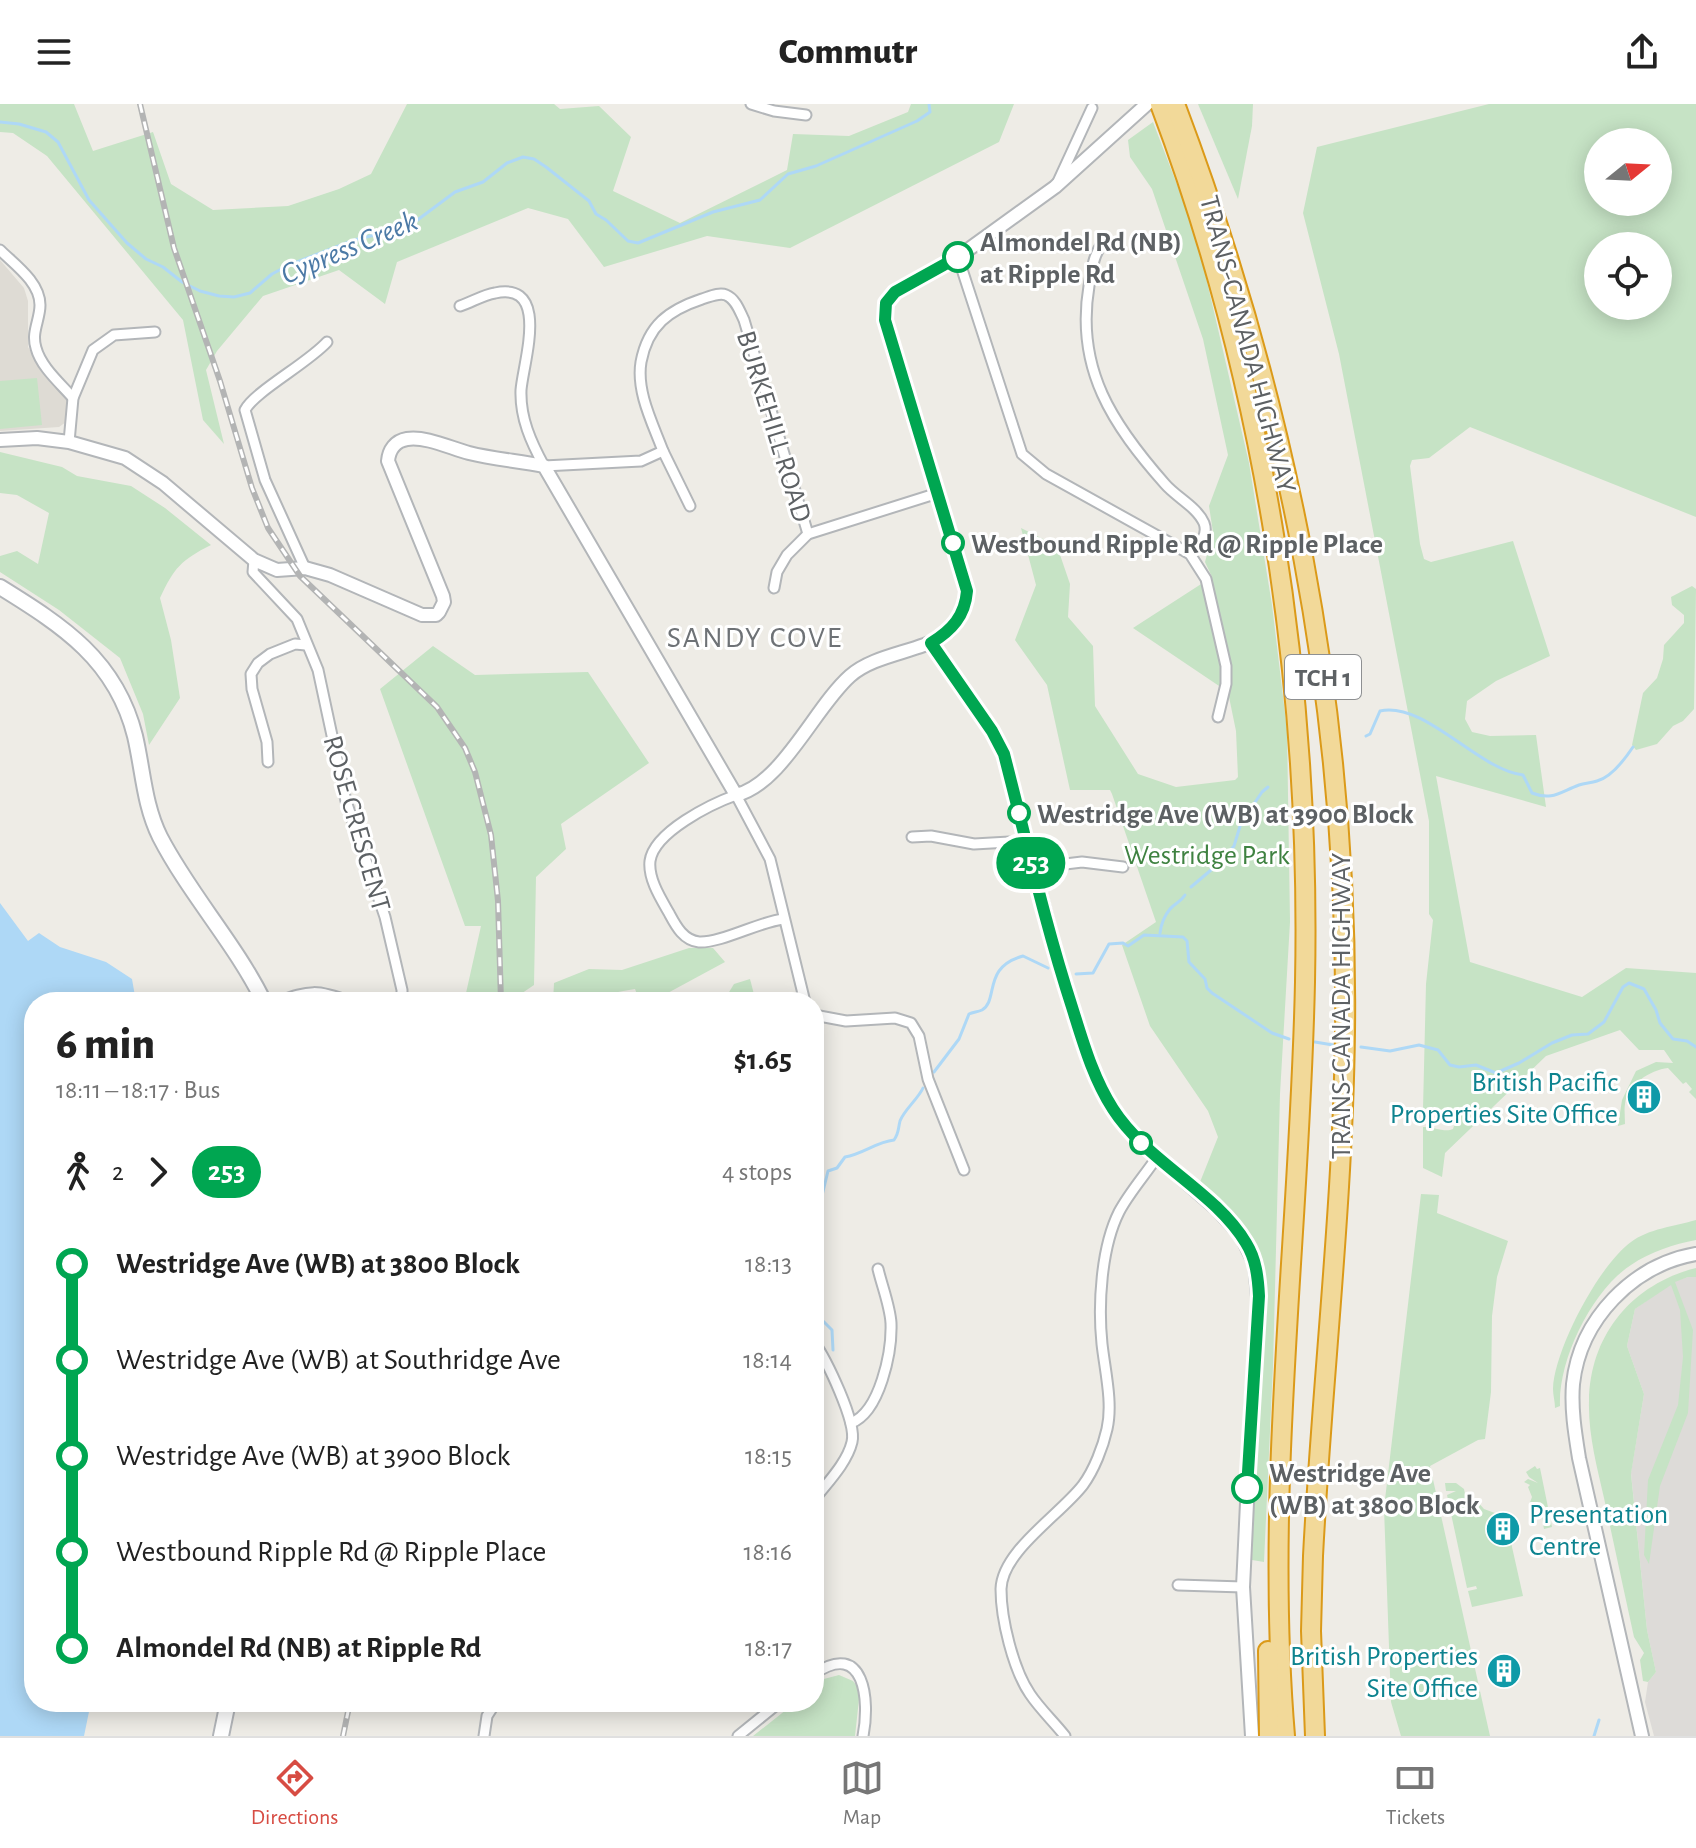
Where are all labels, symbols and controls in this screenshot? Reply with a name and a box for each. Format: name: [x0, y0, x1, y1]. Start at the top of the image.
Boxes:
icon: menu: [32, 30, 76, 74]
icon: share: [1620, 30, 1664, 74]
text: Commutr: [779, 34, 917, 70]
north arrow: [1584, 128, 1672, 216]
map controls: [1584, 128, 1672, 320]
street label: TRANS-CANADA HIGHWAY: [1194, 193, 1300, 496]
water label: Cypress Creek: [277, 206, 422, 290]
place label: Almondel Rd (NB) at Ripple Rd: [980, 229, 1182, 289]
button: locate: [1584, 232, 1672, 320]
marker: Almondel Rd (NB) at Ripple Rd: [943, 242, 973, 272]
street label: BURKEHILL ROAD: [731, 328, 815, 526]
place label: Westbound Ripple Rd @ Ripple Place: [971, 531, 1383, 559]
marker: Westbound Ripple Rd @ Ripple Place: [942, 532, 964, 554]
district label: SANDY COVE: [667, 623, 843, 653]
road number: TCH 1: [1285, 655, 1361, 699]
street label: ROSE CRESCENT: [318, 732, 395, 915]
place label: Westridge Ave (WB) at 3900 Block: [1037, 801, 1414, 829]
marker: Westridge Ave (WB) at 3900 Block: [1008, 802, 1030, 824]
line badge: 253: [985, 837, 1077, 889]
park label: Westridge Park: [1124, 842, 1290, 870]
text: 253: [1012, 849, 1050, 877]
street label: TRANS-CANADA HIGHWAY: [1328, 852, 1356, 1159]
text: 6 min: [56, 1023, 155, 1067]
text: $1.65: [733, 1045, 792, 1075]
place label: British Pacific Properties Site Office: [1390, 1069, 1618, 1129]
text: 18:11 – 18:17 · Bus: [56, 1077, 220, 1103]
building icon: British Pacific Properties Site Office: [1625, 1078, 1663, 1116]
unlabelled marker: [1130, 1132, 1152, 1154]
icon: walk: [56, 1150, 100, 1194]
icon: forward: [136, 1150, 180, 1194]
text: 253: [208, 1158, 245, 1186]
text: 2: [112, 1159, 124, 1185]
text: 4 stops: [722, 1159, 792, 1185]
text: Westridge Ave (WB) at 3800 Block: [116, 1249, 520, 1279]
text: 18:13: [745, 1251, 792, 1277]
text: Westridge Ave (WB) at Southridge Ave: [116, 1345, 561, 1375]
text: 18:14: [743, 1347, 792, 1373]
text: Westridge Ave (WB) at 3900 Block: [116, 1441, 510, 1471]
text: 18:15: [745, 1443, 792, 1469]
place label: Westridge Ave (WB) at 3800 Block: [1269, 1460, 1480, 1520]
marker: Westridge Ave (WB) at 3800 Block: [1232, 1473, 1262, 1503]
place label: Presentation Centre: [1529, 1501, 1668, 1561]
building icon: Presentation Centre: [1484, 1510, 1522, 1548]
text: Westbound Ripple Rd @ Ripple Place: [116, 1537, 546, 1567]
text: 18:16: [744, 1539, 792, 1565]
text: Almondel Rd (NB) at Ripple Rd: [116, 1633, 481, 1663]
text: 18:17: [745, 1635, 792, 1661]
place label: British Properties Site Office: [1290, 1643, 1478, 1703]
building icon: British Properties Site Office: [1485, 1652, 1523, 1690]
tab: Directions: [251, 1756, 338, 1830]
tab: Map: [840, 1756, 884, 1830]
tab: Tickets: [1386, 1756, 1445, 1830]

